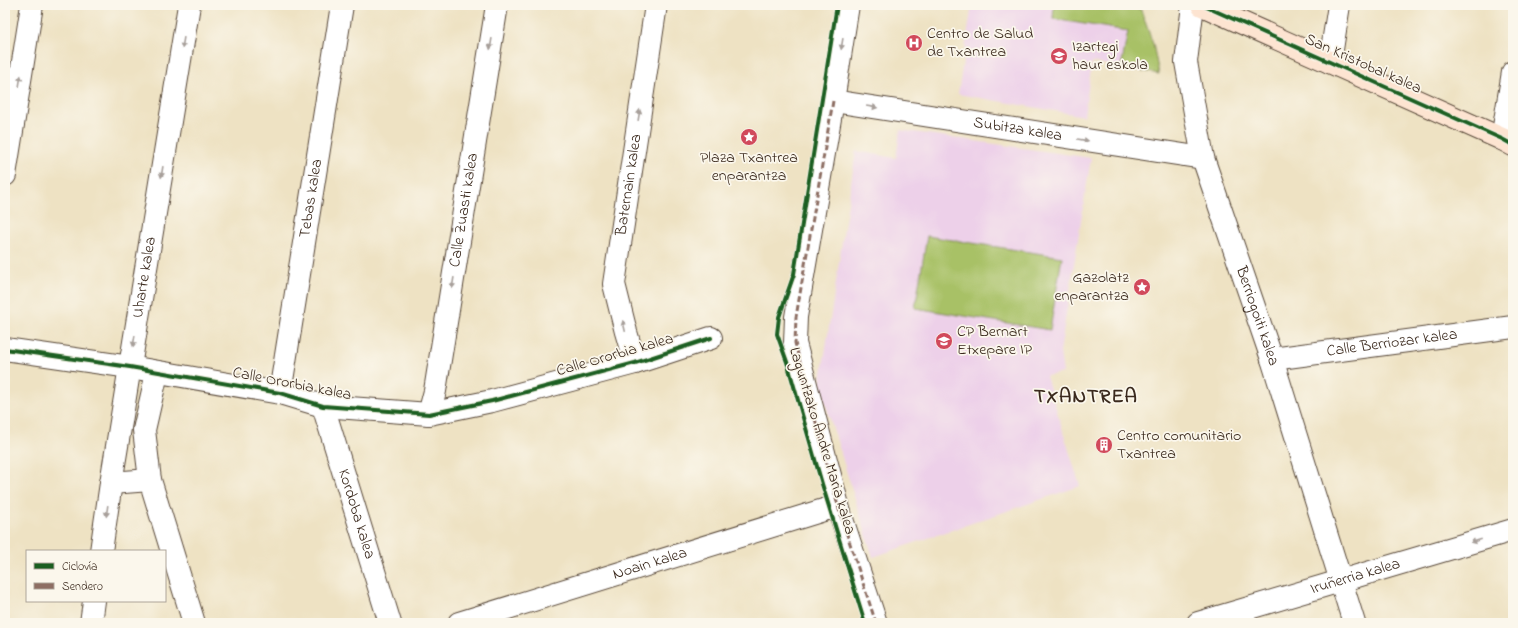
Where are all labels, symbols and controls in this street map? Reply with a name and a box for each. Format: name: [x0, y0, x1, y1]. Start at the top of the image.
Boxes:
place label: Centro de Salud de Txantrea: [927, 22, 1033, 64]
street label: San Kristobal kalea: [1301, 27, 1425, 101]
hospital icon: Centro de Salud de Txantrea: [904, 33, 924, 53]
place label: Izartegi haur eskola: [1072, 35, 1148, 77]
one-way arrow: [180, 37, 186, 50]
one-way arrow: [488, 37, 494, 50]
one-way arrow: [839, 37, 845, 50]
school or university icon: Izartegi haur eskola: [1049, 46, 1069, 66]
one-way arrow: [17, 75, 23, 88]
one-way arrow: [866, 104, 878, 110]
one-way arrow: [636, 109, 642, 121]
street label: Subitza kalea: [972, 111, 1064, 148]
place icon: Plaza Txantrea enparantza: [739, 127, 759, 147]
street label: Baternain kalea: [609, 132, 648, 238]
one-way arrow: [1077, 137, 1089, 143]
place label: Plaza Txantrea enparantza: [700, 146, 798, 188]
street label: Calle Zuasti kalea: [443, 151, 485, 269]
street label: Tebas kalea: [293, 157, 329, 240]
one-way arrow: [159, 166, 165, 178]
street label: Uharte kalea: [126, 235, 163, 320]
street label: Berriogoiti kalea: [1229, 262, 1285, 369]
place label: Gazolatz enparantza: [1054, 266, 1129, 308]
one-way arrow: [450, 276, 456, 289]
place icon: Gazolatz enparantza: [1132, 277, 1152, 297]
one-way arrow: [621, 320, 627, 332]
place label: CP Bernart Etxepare IP: [957, 320, 1033, 362]
street label: Calle Berriozar kalea: [1325, 323, 1459, 364]
street label: Calle Ororbia kalea: [554, 327, 676, 383]
school or university icon: CP Bernart Etxepare IP: [934, 331, 954, 351]
one-way arrow: [131, 335, 137, 348]
street label: Laguntzako Andre Maria kalea: [782, 344, 862, 538]
street label: Calle Ororbia kalea: [230, 361, 354, 407]
district label: TXANTREA: [1034, 383, 1138, 412]
place label: Centro comunitario Txantrea: [1117, 424, 1241, 466]
building icon: Centro comunitario Txantrea: [1094, 435, 1114, 455]
street label: Kordoba kalea: [331, 466, 382, 562]
one-way arrow: [104, 505, 110, 517]
one-way arrow: [1469, 538, 1481, 544]
street label: Noain kalea: [610, 541, 690, 587]
legend: [26, 550, 166, 602]
street label: Iruñerria kalea: [1308, 552, 1403, 601]
text: Ciclovía: [62, 558, 98, 576]
text: Sendero: [62, 578, 103, 596]

